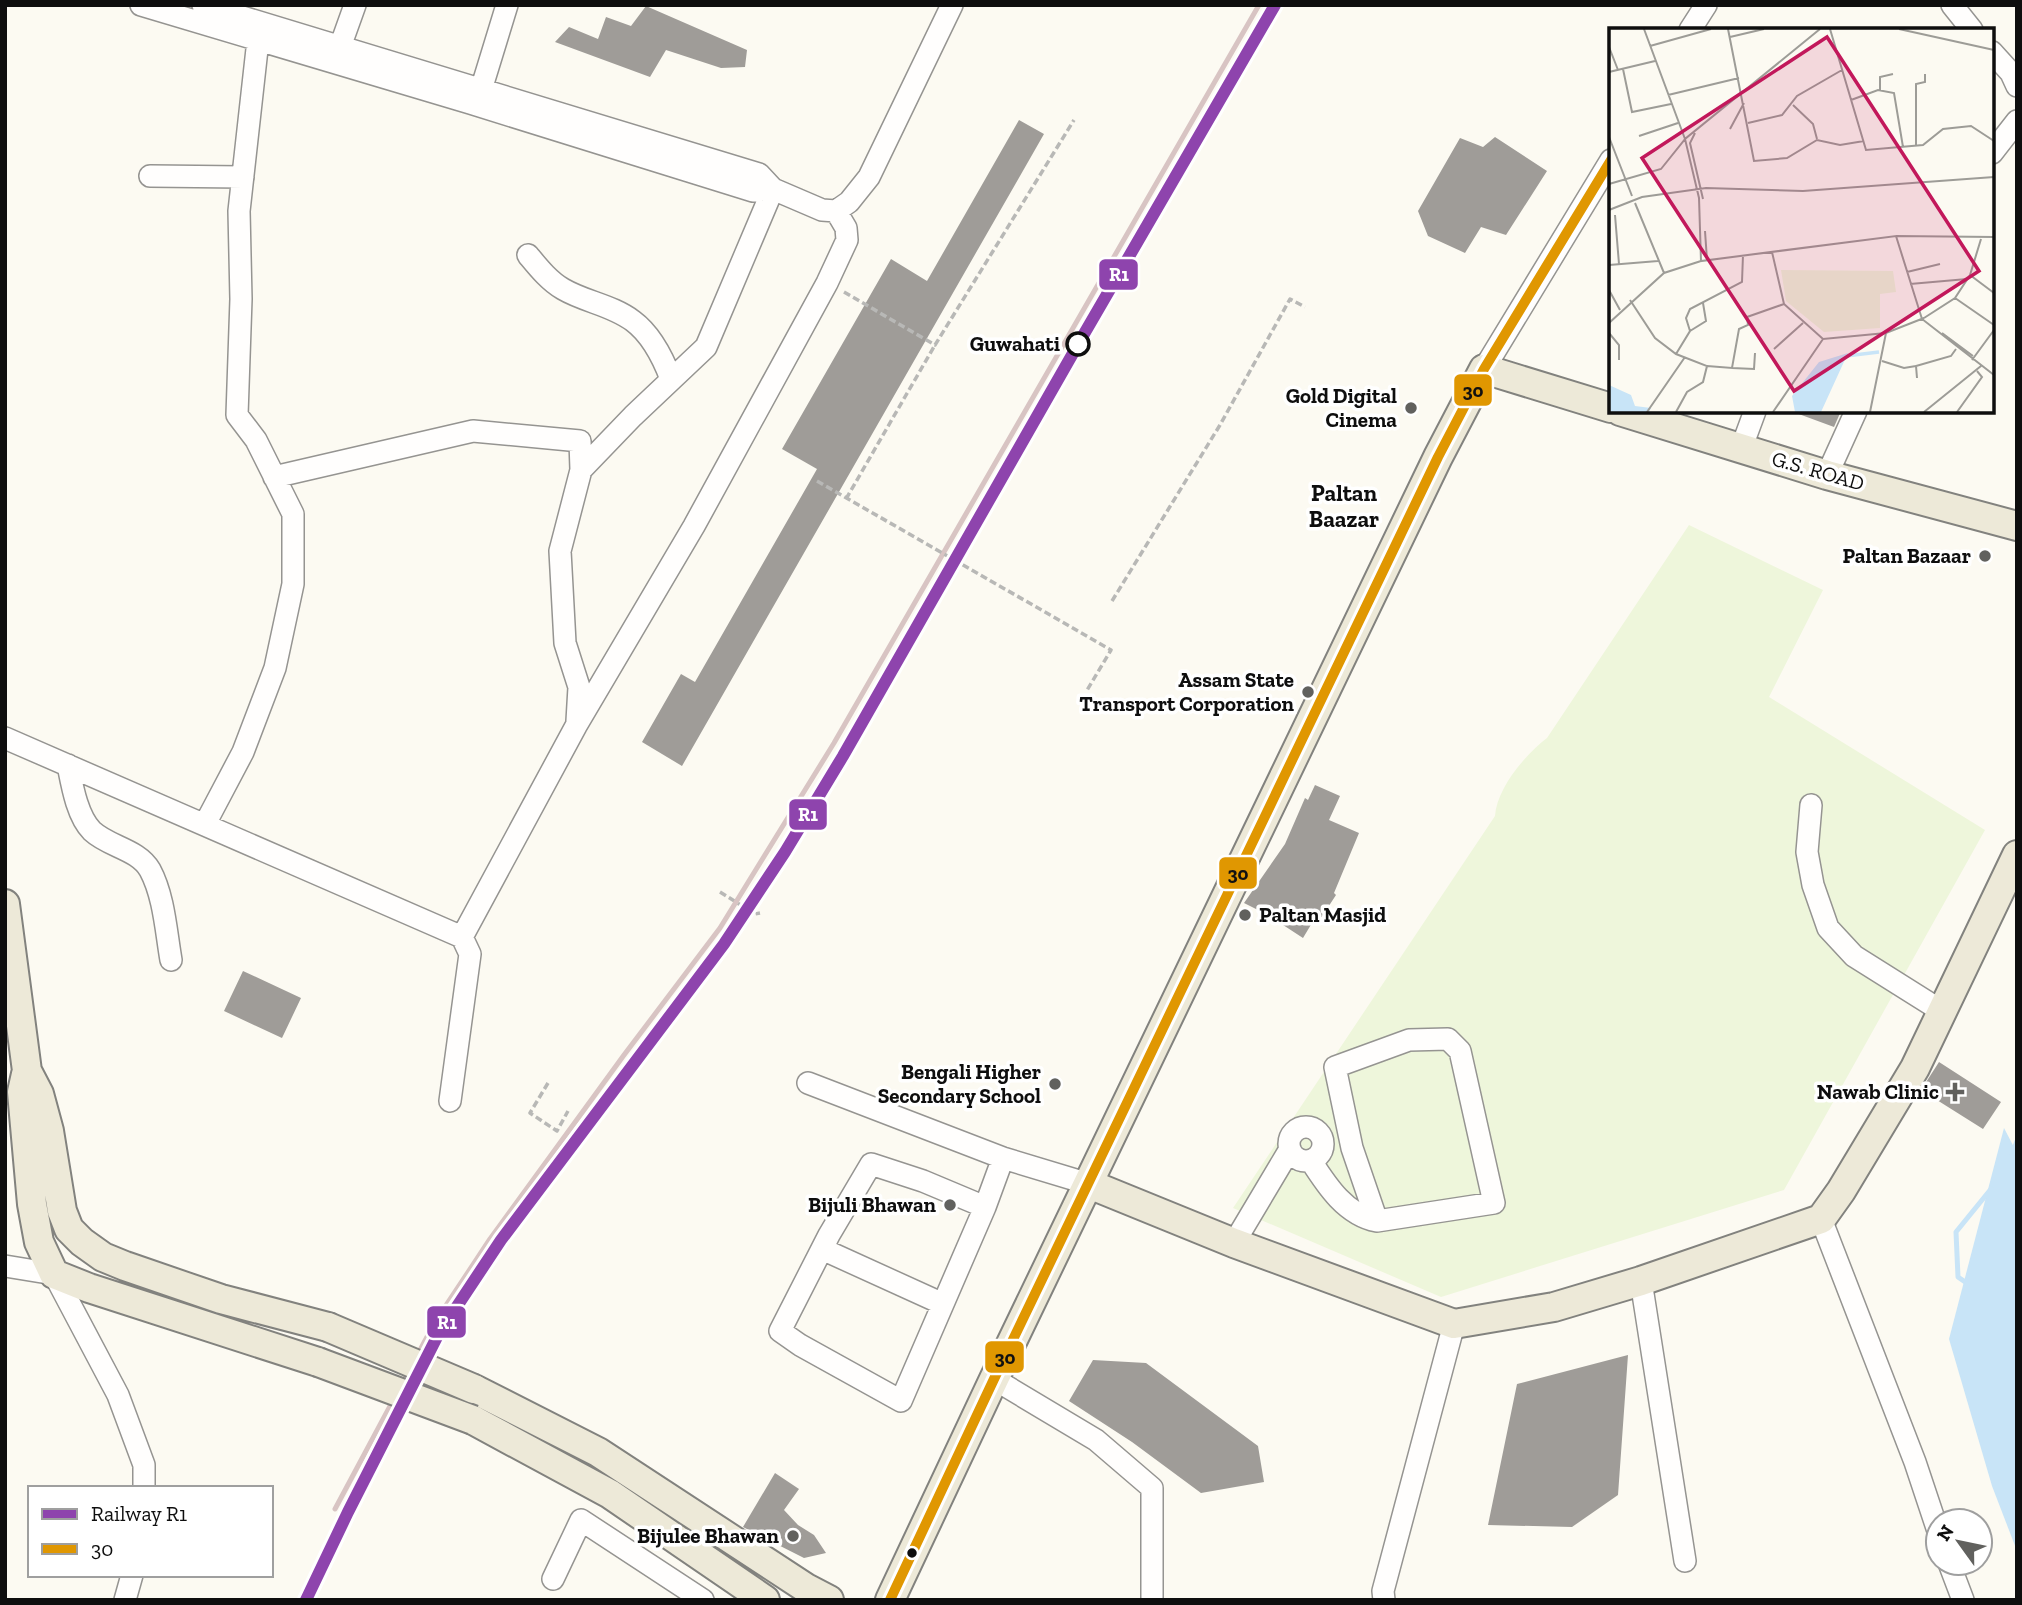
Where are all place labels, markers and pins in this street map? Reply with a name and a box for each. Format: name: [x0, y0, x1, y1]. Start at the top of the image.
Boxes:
place label: Guwahati: [970, 331, 1060, 356]
marker: Guwahati: [1066, 332, 1090, 356]
place label: Gold Digital Cinema: [1286, 383, 1397, 432]
marker: Gold Digital Cinema: [1403, 400, 1419, 416]
place label: Paltan Bazaar: [1842, 543, 1971, 568]
marker: Paltan Bazaar: [1977, 548, 1993, 564]
place label: Assam State Transport Corporation: [1079, 667, 1295, 716]
marker: Assam State Transport Corporation: [1300, 684, 1316, 700]
place label: Paltan Masjid: [1259, 902, 1386, 927]
marker: Paltan Masjid: [1237, 907, 1253, 923]
place label: Bengali Higher Secondary School: [878, 1059, 1041, 1108]
marker: Bengali Higher Secondary School: [1047, 1076, 1063, 1092]
place label: Nawab Clinic: [1817, 1079, 1939, 1104]
marker: Nawab Clinic: [1945, 1082, 1965, 1102]
place label: Bijuli Bhawan: [808, 1192, 937, 1217]
marker: Bijuli Bhawan: [942, 1197, 958, 1213]
place label: Bijulee Bhawan: [637, 1523, 780, 1548]
marker: Bijulee Bhawan: [785, 1528, 801, 1544]
unlabelled marker: [905, 1546, 919, 1560]

